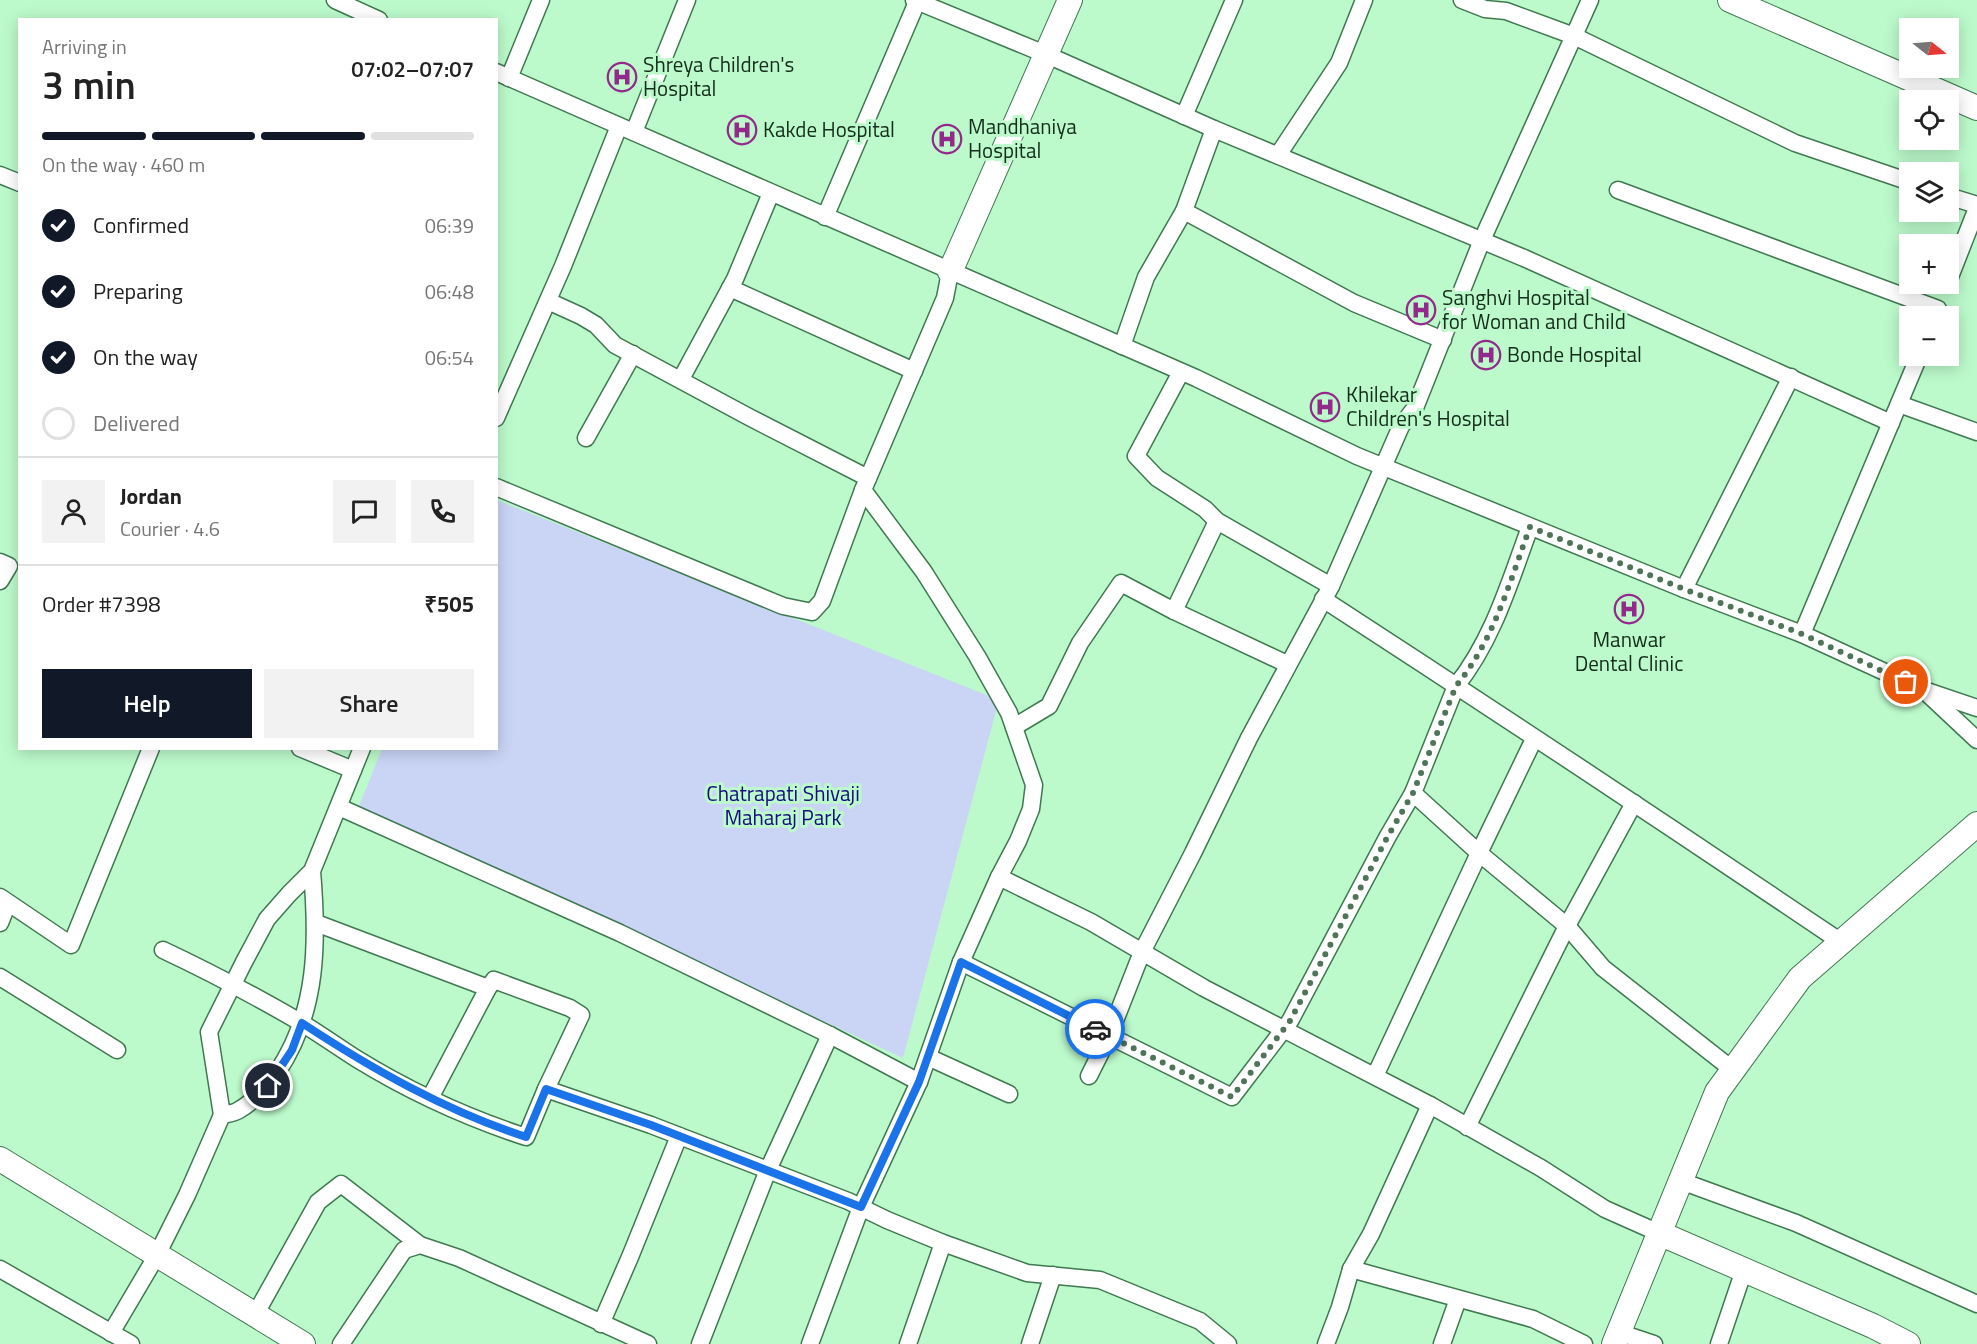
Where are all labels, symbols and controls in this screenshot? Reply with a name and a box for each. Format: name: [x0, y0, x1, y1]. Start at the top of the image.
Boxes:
north arrow: [1899, 18, 1959, 78]
map controls: [1899, 18, 1959, 366]
text: Arriving in: [42, 31, 127, 62]
place label: Shreya Children's Hospital: [643, 48, 794, 104]
text: 07:02–07:07: [351, 52, 474, 86]
text: 3 min: [42, 55, 136, 114]
hospital icon: Shreya Children's Hospital: [606, 61, 638, 93]
button: locate: [1899, 90, 1959, 150]
place label: Mandhaniya Hospital: [968, 110, 1077, 166]
place label: Kakde Hospital: [763, 113, 895, 145]
hospital icon: Kakde Hospital: [726, 114, 758, 146]
hospital icon: Mandhaniya Hospital: [931, 123, 963, 155]
text: On the way · 460 m: [42, 149, 205, 180]
button: layers: [1899, 162, 1959, 222]
text: Confirmed: [93, 208, 189, 242]
icon: check: [42, 209, 75, 242]
text: 06:39: [425, 210, 474, 241]
button: +: [1899, 234, 1959, 294]
text: Preparing: [93, 274, 183, 308]
icon: check: [42, 275, 75, 308]
text: 06:48: [425, 276, 474, 307]
place label: Sanghvi Hospital for Woman and Child: [1442, 281, 1626, 337]
hospital icon: Sanghvi Hospital for Woman and Child: [1405, 294, 1437, 326]
button: −: [1899, 306, 1959, 366]
place label: Bonde Hospital: [1507, 338, 1642, 370]
hospital icon: Bonde Hospital: [1470, 339, 1502, 371]
text: On the way: [93, 340, 198, 374]
icon: check: [42, 341, 75, 374]
text: 06:54: [425, 342, 474, 373]
place label: Khilekar Children's Hospital: [1346, 378, 1510, 434]
hospital icon: Khilekar Children's Hospital: [1309, 391, 1341, 423]
text: Delivered: [93, 406, 180, 440]
text: Jordan: [120, 479, 182, 513]
button: person: [42, 480, 105, 543]
button: chat: [333, 480, 396, 543]
button: phone: [411, 480, 474, 543]
text: Courier · 4.6: [120, 513, 220, 544]
text: Order #7398: [42, 587, 161, 621]
text: ₹505: [424, 587, 474, 621]
hospital icon: Manwar Dental Clinic: [1613, 593, 1645, 625]
place label: Manwar Dental Clinic: [1575, 623, 1683, 679]
pin: [1880, 656, 1931, 707]
icon: bag: [1889, 665, 1922, 698]
button: Help: [42, 669, 252, 738]
button: Share: [264, 669, 474, 738]
park label: Chatrapati Shivaji Maharaj Park: [706, 777, 860, 833]
courier: [1065, 999, 1125, 1059]
icon: car: [1079, 1013, 1112, 1046]
pin: [242, 1060, 293, 1111]
icon: home: [251, 1069, 284, 1102]

